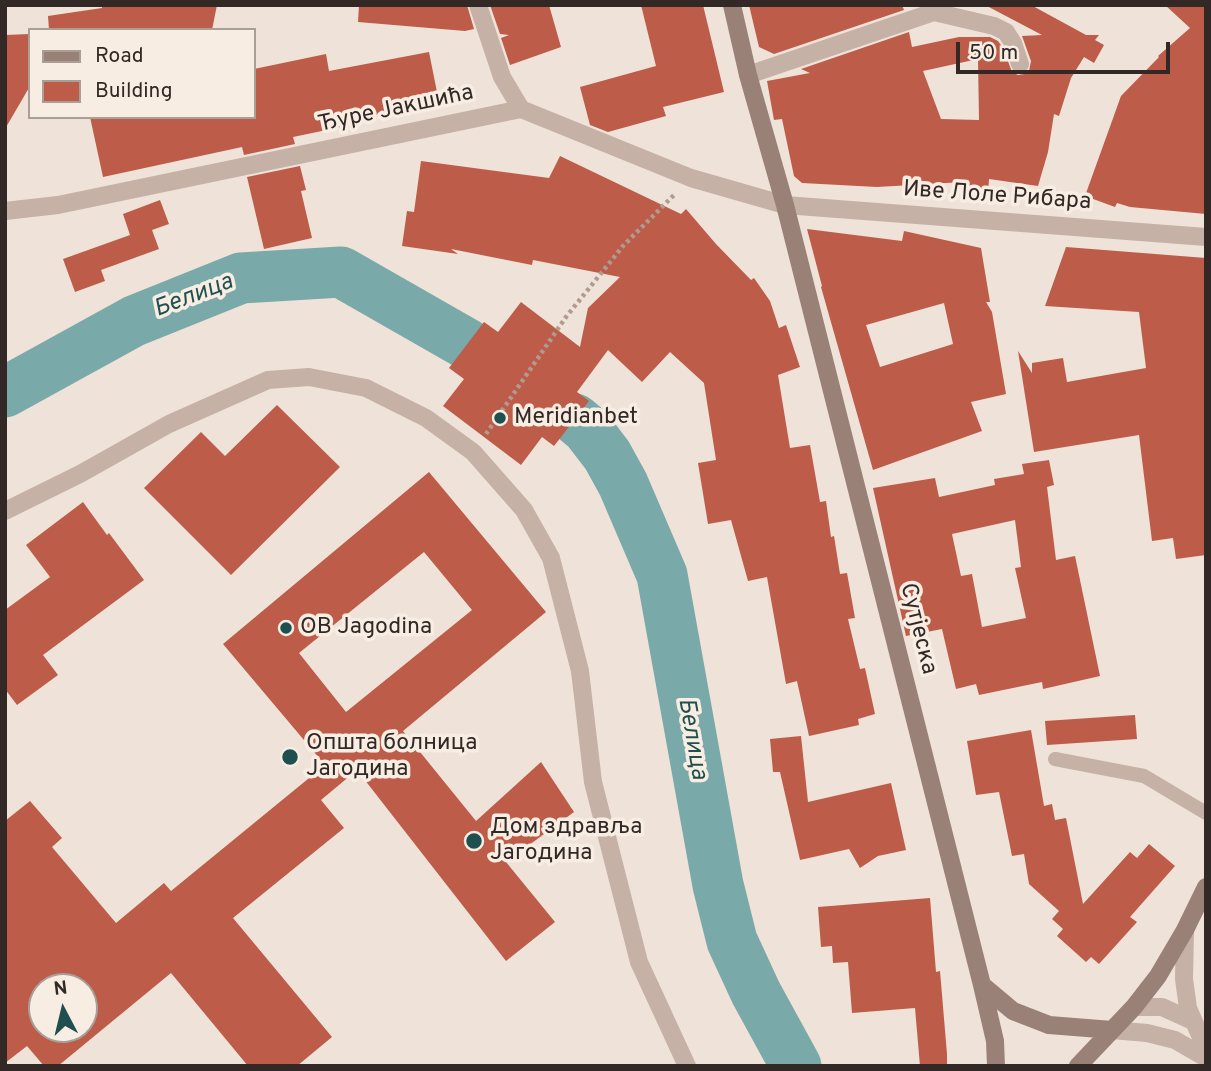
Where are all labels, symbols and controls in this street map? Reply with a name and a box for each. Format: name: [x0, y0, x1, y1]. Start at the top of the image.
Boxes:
legend: [28, 28, 256, 119]
scale bar: [959, 28, 1172, 72]
text: 50 m: [969, 40, 1018, 67]
text: Road: [95, 43, 144, 70]
text: Building: [95, 78, 173, 105]
street label: Ђуре Јакшића: [316, 80, 476, 140]
street label: Иве Лоле Рибара: [902, 177, 1092, 217]
water label: Белица: [150, 269, 238, 325]
place label: Meridianbet: [514, 404, 638, 432]
marker: Meridianbet: [492, 410, 508, 426]
street label: Сутјеска: [892, 581, 942, 677]
place label: OB Jagodina: [300, 614, 432, 642]
marker: OB Jagodina: [278, 620, 294, 636]
water label: Белица: [670, 696, 712, 782]
place label: Општа болница Јагодина: [306, 730, 477, 784]
marker: Општа болница Јагодина: [280, 747, 300, 767]
place label: Дом здравља Јагодина: [490, 814, 642, 868]
marker: Дом здравља Јагодина: [464, 831, 484, 851]
north arrow: [28, 973, 98, 1043]
text: N: [52, 976, 69, 1002]

